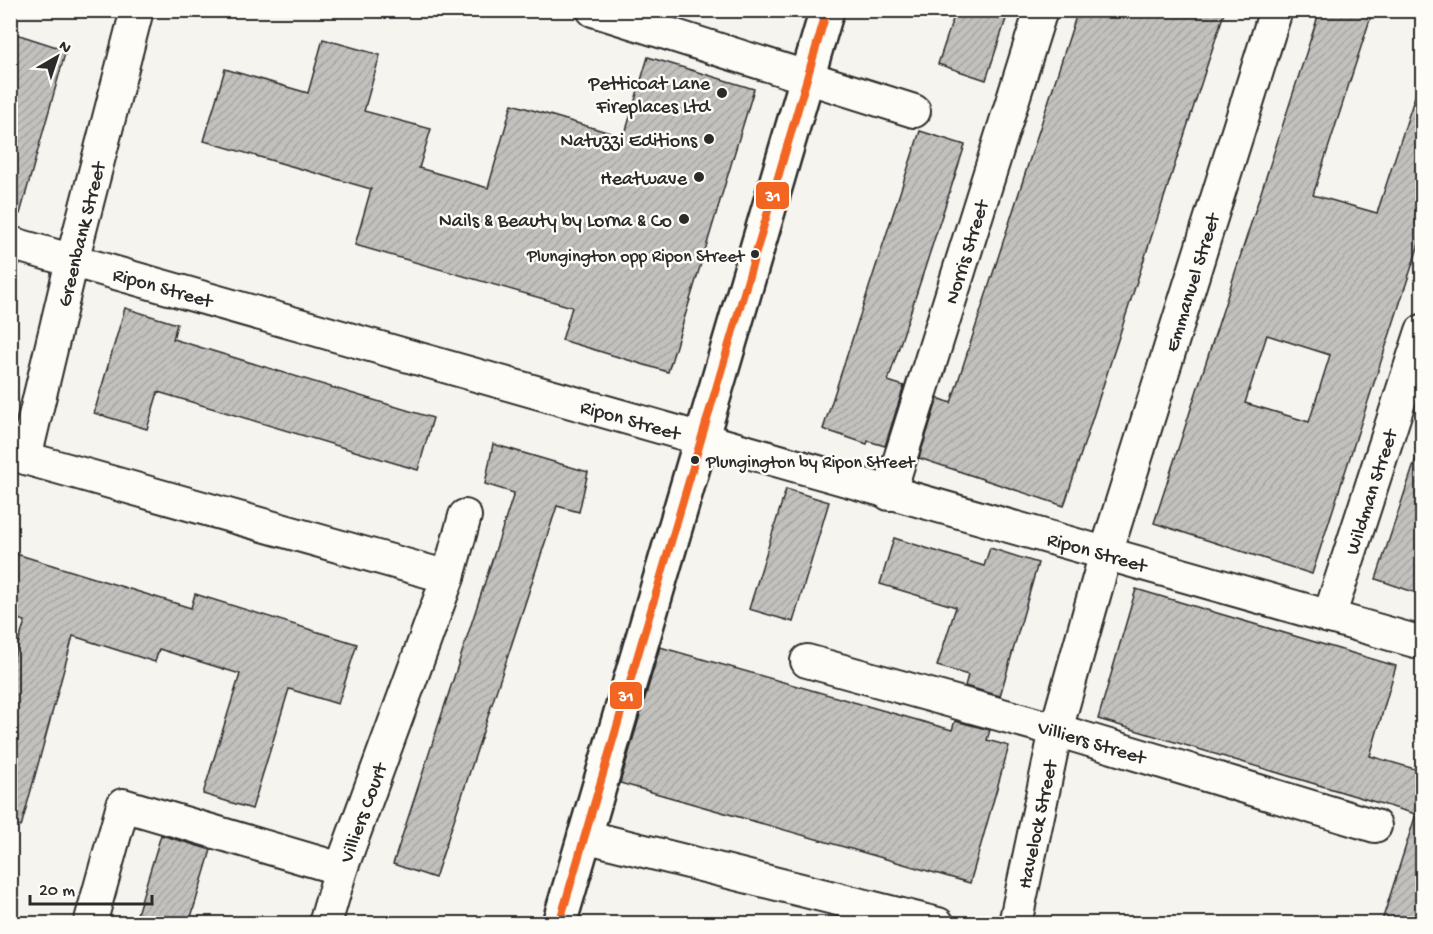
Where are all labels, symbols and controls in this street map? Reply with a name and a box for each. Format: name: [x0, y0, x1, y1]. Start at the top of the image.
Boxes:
north arrow: [27, 27, 87, 87]
text: N: [54, 37, 75, 59]
place label: Petticoat Lane Fireplaces Ltd: [588, 74, 712, 120]
marker: Petticoat Lane Fireplaces Ltd: [715, 86, 729, 100]
place label: Natuzzi Editions: [560, 131, 698, 154]
marker: Natuzzi Editions: [702, 132, 716, 146]
street label: Greenbank Street: [54, 158, 113, 309]
place label: Heatwave: [600, 169, 688, 192]
marker: Heatwave: [692, 170, 706, 184]
line badge: 31: [755, 181, 790, 210]
text: 31: [765, 189, 780, 208]
street label: Norris Street: [941, 196, 996, 307]
street label: Emmanuel Street: [1162, 209, 1227, 355]
place label: Nails & Beauty by Lorna & Co: [439, 211, 672, 234]
marker: Nails & Beauty by Lorna & Co: [677, 212, 691, 226]
place label: Plungington opp Ripon Street: [526, 247, 746, 268]
marker: Plungington opp Ripon Street: [749, 248, 761, 260]
street label: Ripon Street: [109, 265, 216, 315]
street label: Ripon Street: [577, 397, 684, 448]
street label: Wildman Street: [1342, 425, 1405, 558]
place label: Plungington by Ripon Street: [705, 453, 916, 474]
marker: Plungington by Ripon Street: [689, 454, 701, 466]
street label: Ripon Street: [1044, 529, 1151, 580]
line badge: 31: [609, 681, 643, 710]
text: 31: [618, 689, 633, 708]
street label: Villiers Street: [1034, 717, 1149, 772]
street label: Havelock Street: [1015, 757, 1065, 891]
street label: Villiers Court: [336, 759, 394, 867]
scale bar: [30, 868, 152, 906]
text: 20 m: [39, 881, 75, 902]

